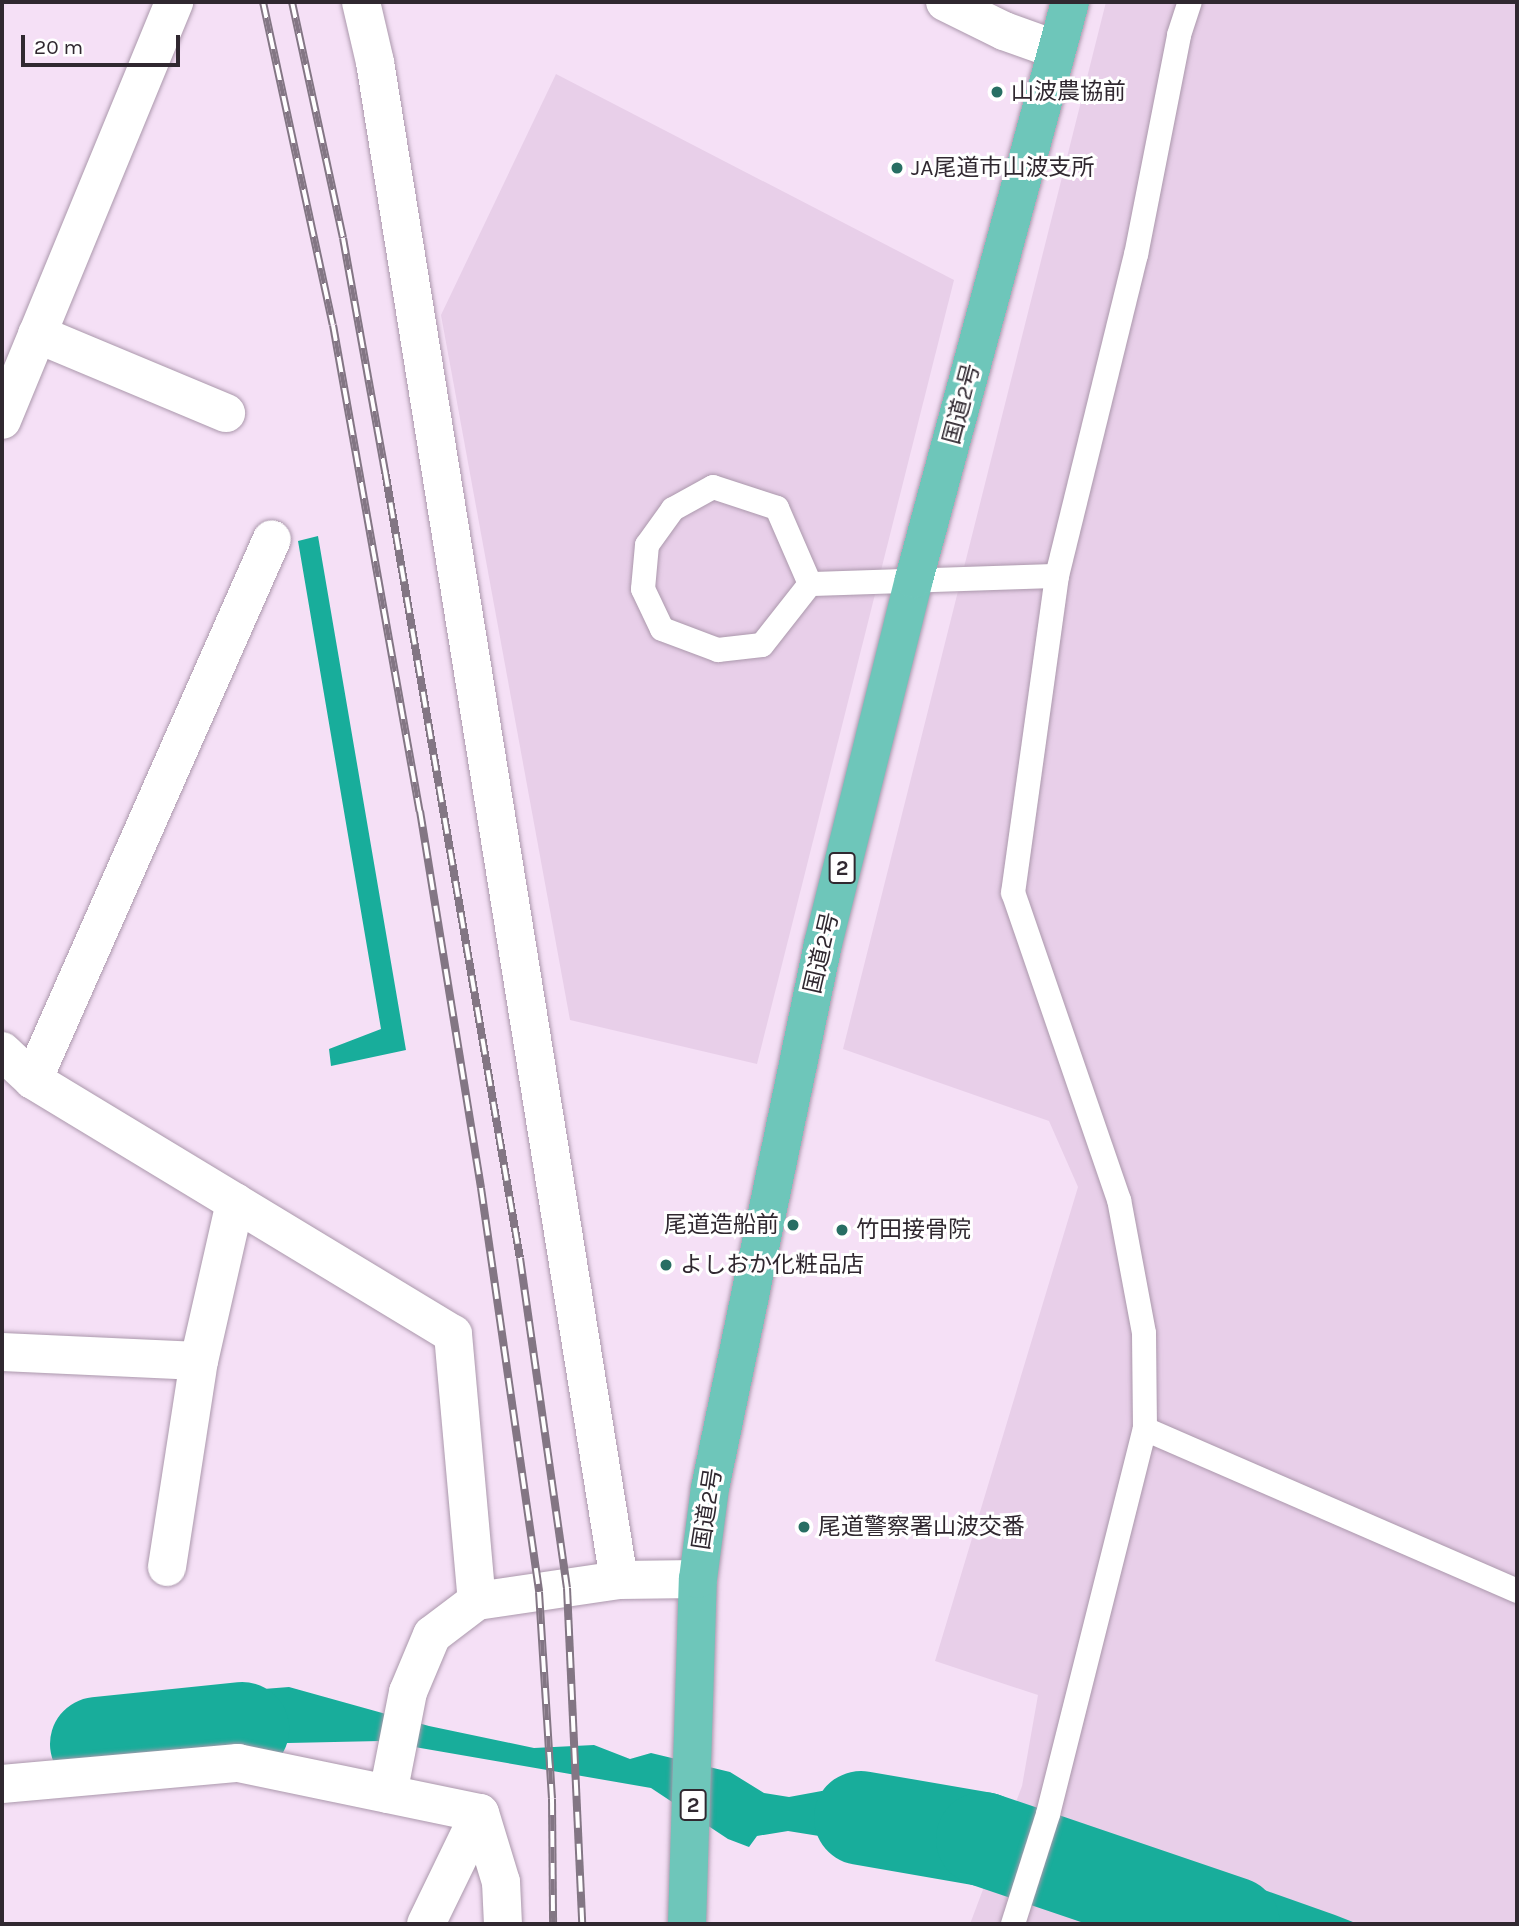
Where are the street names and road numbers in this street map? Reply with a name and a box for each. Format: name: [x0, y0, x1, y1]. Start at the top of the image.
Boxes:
street label: 国道2号: [938, 361, 986, 447]
road number: 2: [828, 850, 856, 886]
street label: 国道2号: [799, 910, 845, 996]
street label: 国道2号: [688, 1466, 728, 1552]
road number: 2: [679, 1787, 707, 1822]

